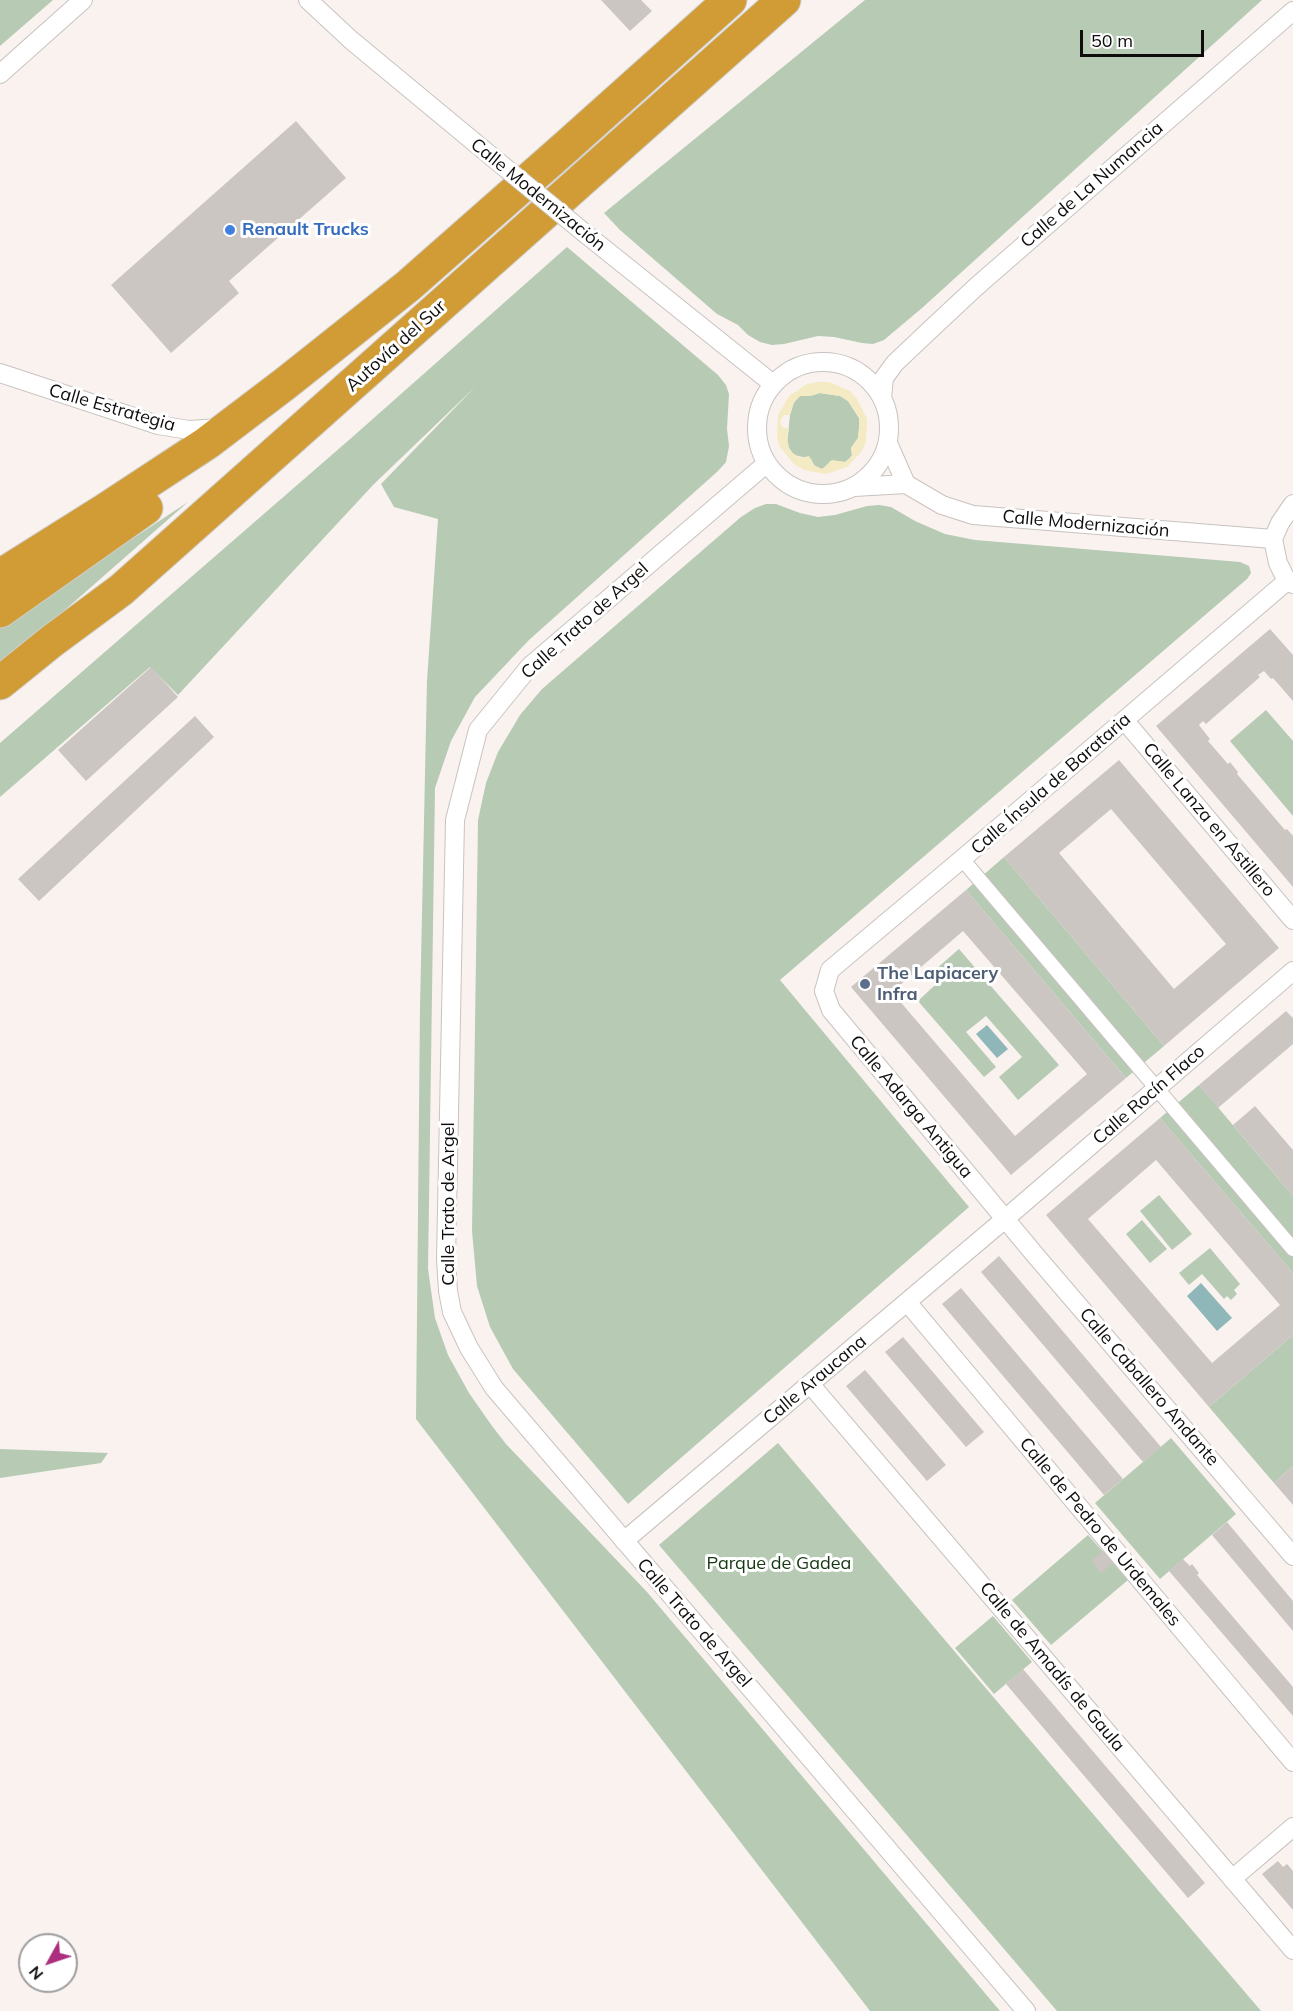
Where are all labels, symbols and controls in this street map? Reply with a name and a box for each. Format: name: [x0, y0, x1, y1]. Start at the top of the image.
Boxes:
scale bar: [1083, 18, 1208, 56]
text: 50 m: [1091, 29, 1133, 52]
street label: Calle de La Numancia: [1016, 117, 1168, 253]
street label: Calle Modernización: [466, 134, 610, 256]
place label: Renault Trucks: [242, 219, 369, 241]
marker: Renault Trucks: [223, 223, 237, 237]
street label: Autovía del Sur: [342, 295, 450, 397]
street label: Calle Estrategia: [46, 380, 178, 436]
street label: Calle Modernización: [1002, 506, 1170, 542]
street label: Calle Trato de Argel: [517, 558, 653, 684]
street label: Calle Ínsula de Barataria: [967, 709, 1135, 859]
street label: Calle Lanza en Astillero: [1138, 739, 1280, 901]
place label: The Lapiacery Infra: [877, 963, 998, 1006]
marker: The Lapiacery Infra: [858, 977, 872, 991]
street label: Calle Adarga Antigua: [845, 1031, 977, 1183]
street label: Calle Rocín Flaco: [1089, 1041, 1209, 1149]
street label: Calle Trato de Argel: [438, 1122, 460, 1286]
street label: Calle Caballero Andante: [1075, 1304, 1223, 1470]
street label: Calle Araucana: [759, 1331, 871, 1429]
street label: Calle de Pedro de Urdemales: [1015, 1433, 1185, 1631]
park label: Parque de Gadea: [707, 1553, 851, 1575]
street label: Calle Trato de Argel: [632, 1554, 756, 1692]
street label: Calle de Amadís de Gaula: [975, 1578, 1129, 1756]
north arrow: [18, 1933, 78, 1993]
text: N: [24, 1962, 47, 1984]

